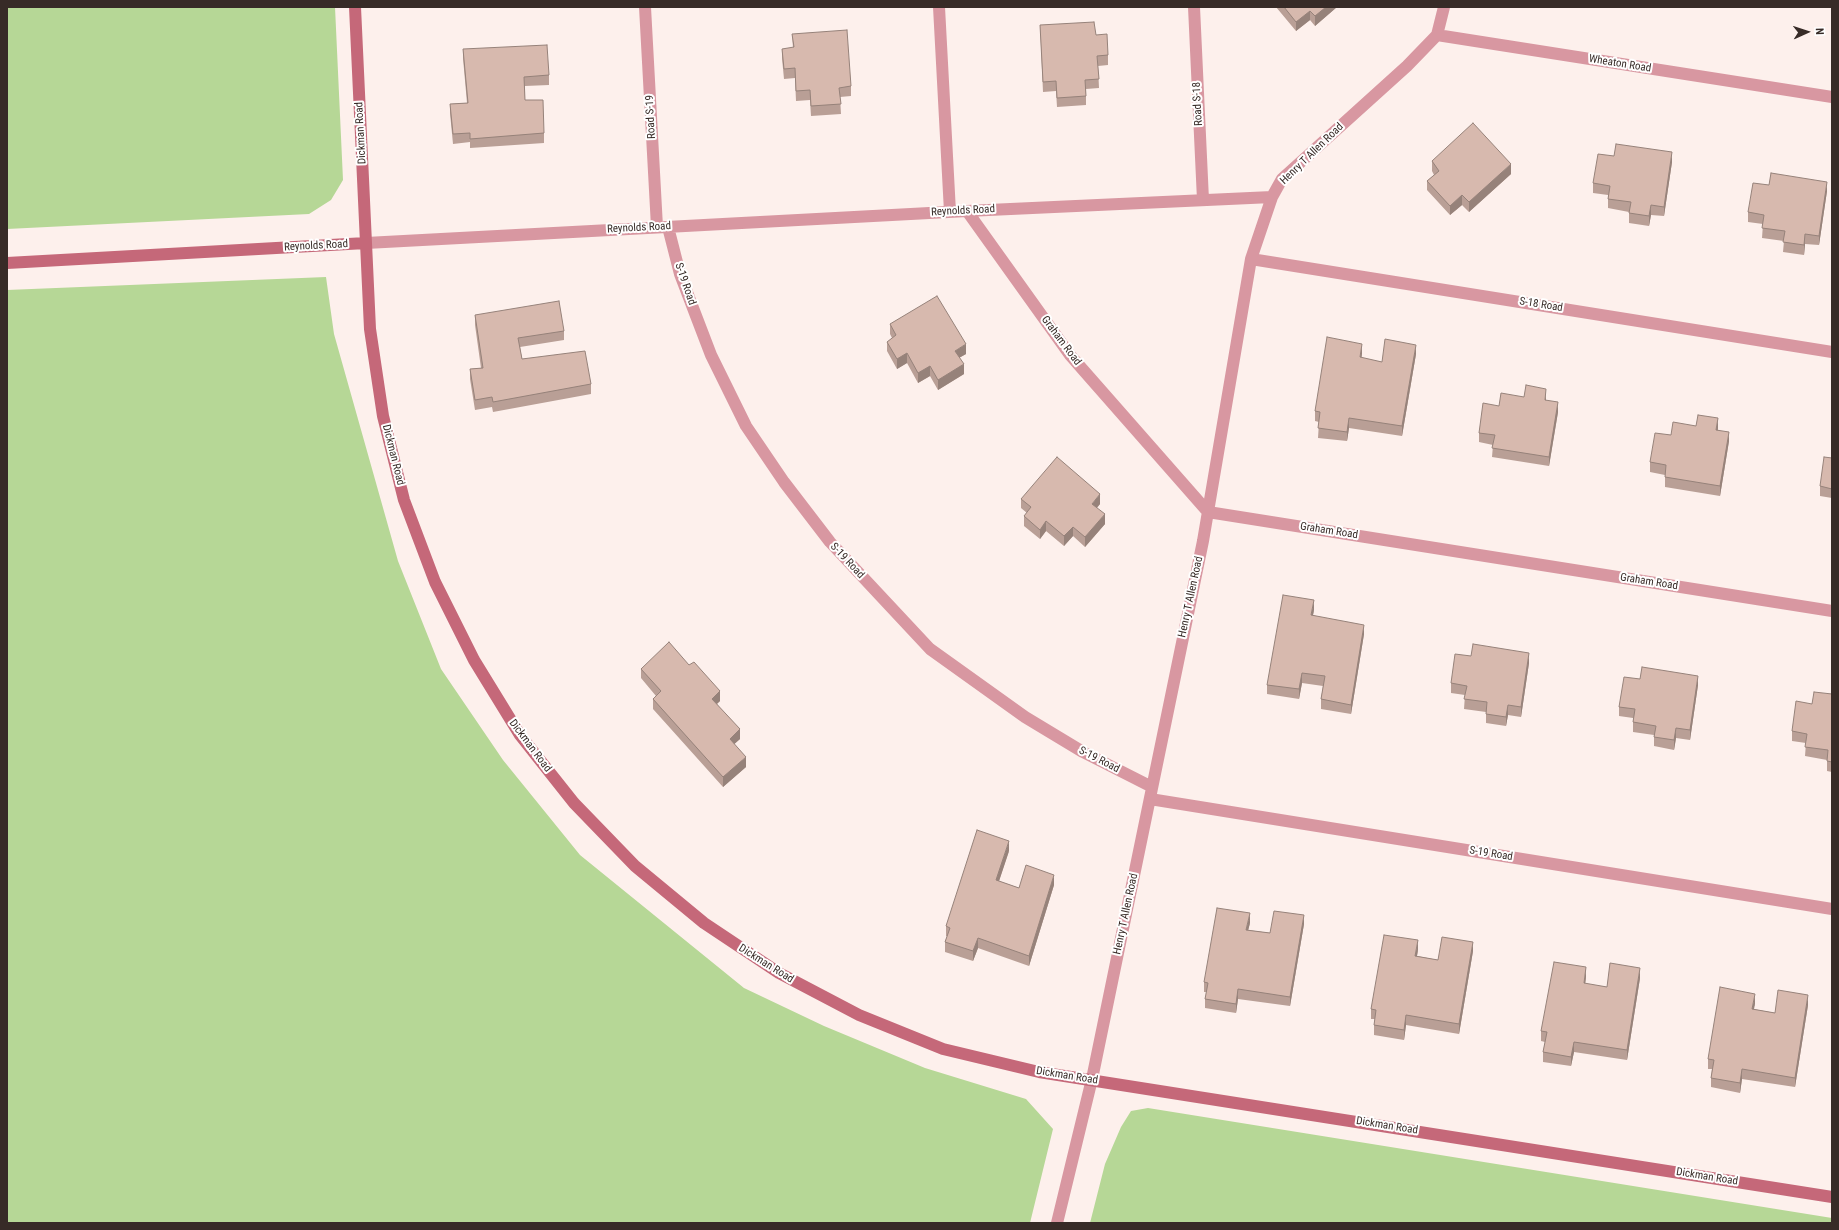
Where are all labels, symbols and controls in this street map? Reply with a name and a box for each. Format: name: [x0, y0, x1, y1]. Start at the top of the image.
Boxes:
north arrow: [1787, 12, 1827, 52]
text: N: [1813, 28, 1826, 35]
street label: Wheaton Road: [1588, 53, 1652, 75]
street label: Road S-18: [1190, 82, 1206, 126]
street label: Road S-19: [643, 95, 659, 139]
street label: Dickman Road: [353, 102, 369, 164]
street label: Henry T Allen Road: [1278, 121, 1346, 187]
street label: Reynolds Road: [931, 203, 995, 219]
street label: Reynolds Road: [607, 220, 671, 236]
street label: Reynolds Road: [284, 238, 348, 254]
street label: S-19 Road: [672, 261, 698, 307]
street label: S-18 Road: [1518, 295, 1564, 315]
street label: Graham Road: [1038, 314, 1084, 368]
street label: Dickman Road: [379, 423, 407, 487]
street label: Graham Road: [1299, 520, 1359, 542]
street label: S-19 Road: [827, 540, 867, 582]
street label: Henry T Allen Road: [1176, 555, 1206, 639]
street label: Graham Road: [1619, 571, 1679, 593]
street label: Dickman Road: [506, 717, 554, 775]
street label: S-19 Road: [1076, 744, 1122, 776]
street label: S-19 Road: [1468, 844, 1514, 864]
street label: Henry T Allen Road: [1111, 872, 1141, 956]
street label: Dickman Road: [736, 942, 796, 986]
street label: Dickman Road: [1035, 1065, 1099, 1087]
street label: Dickman Road: [1355, 1115, 1419, 1137]
street label: Dickman Road: [1675, 1166, 1739, 1188]

